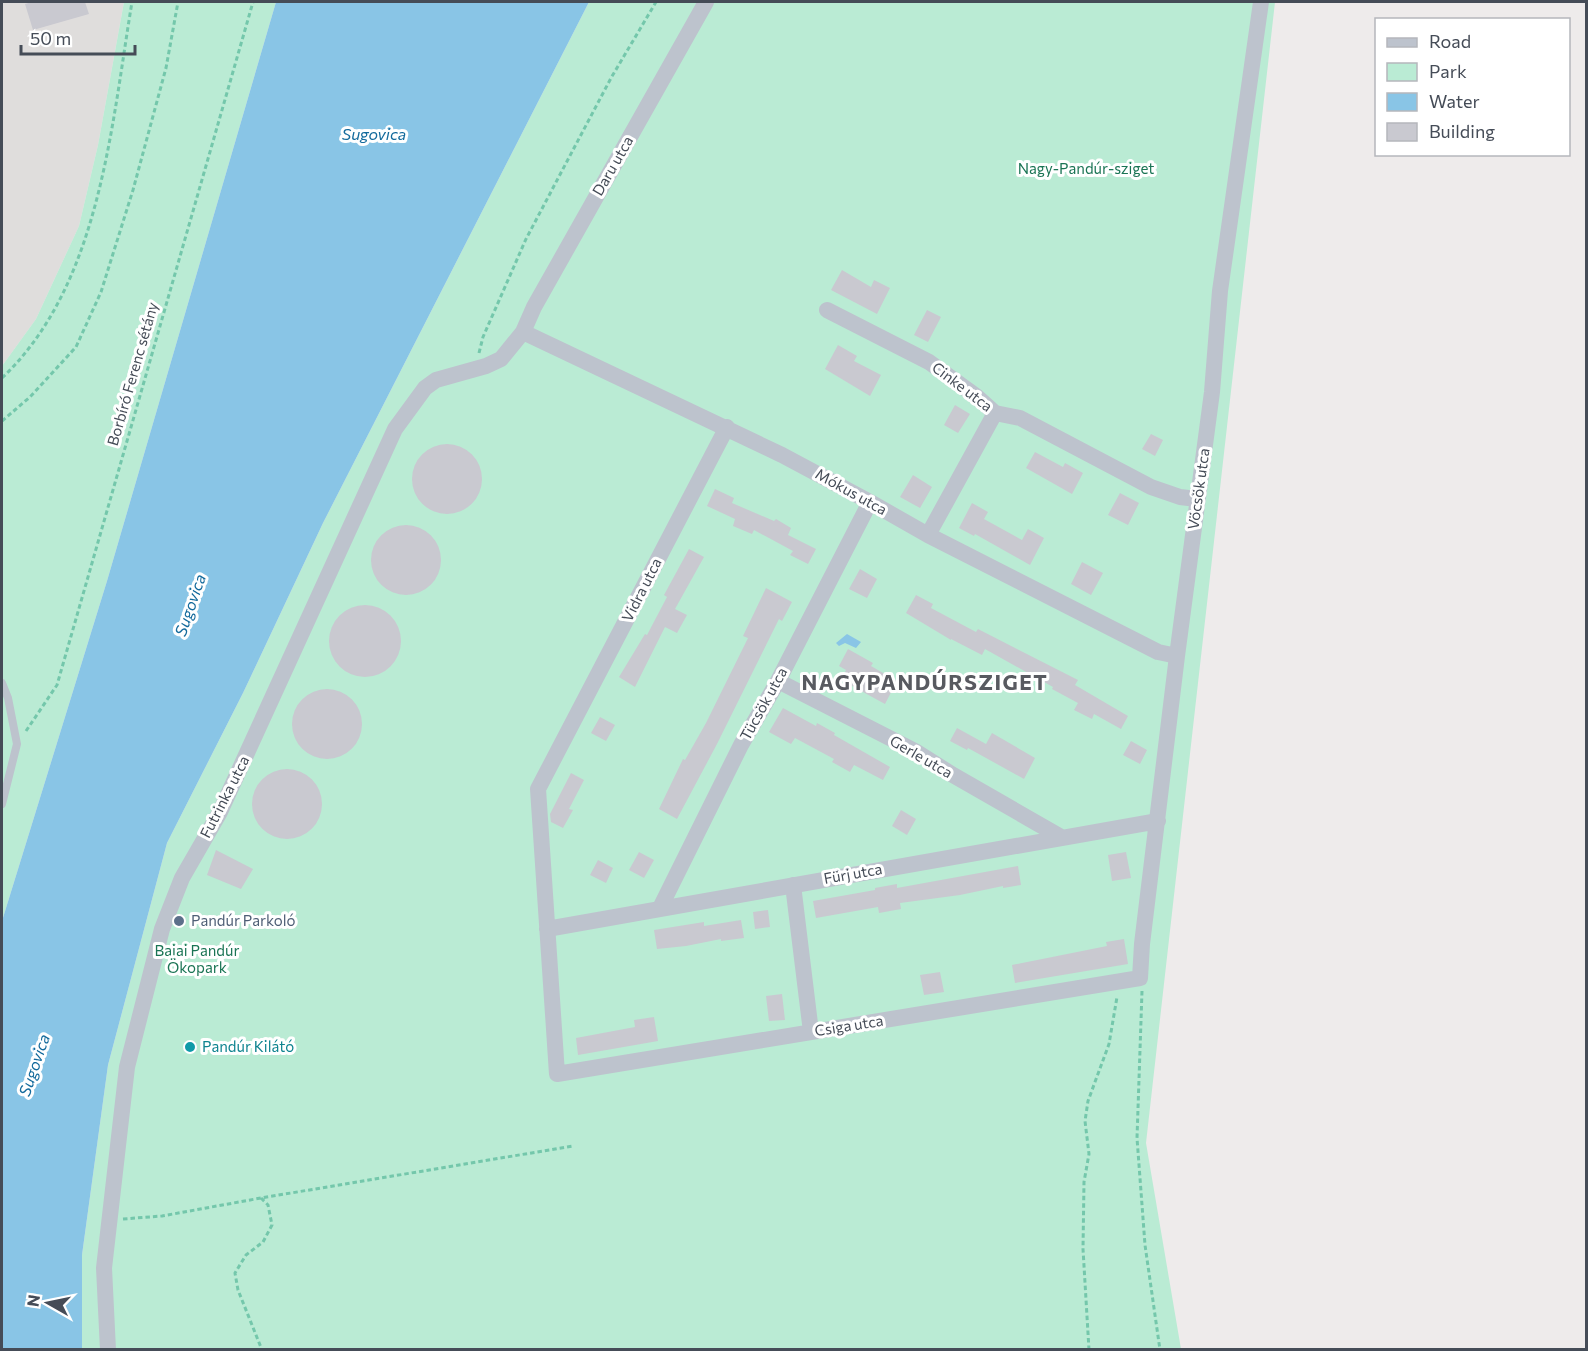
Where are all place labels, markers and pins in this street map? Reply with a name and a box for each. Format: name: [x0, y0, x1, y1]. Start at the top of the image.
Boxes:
place label: Pandúr Parkoló: [191, 911, 296, 929]
marker: Pandúr Parkoló: [172, 914, 186, 928]
place label: Pandúr Kilátó: [202, 1037, 294, 1055]
marker: Pandúr Kilátó: [183, 1040, 197, 1054]

